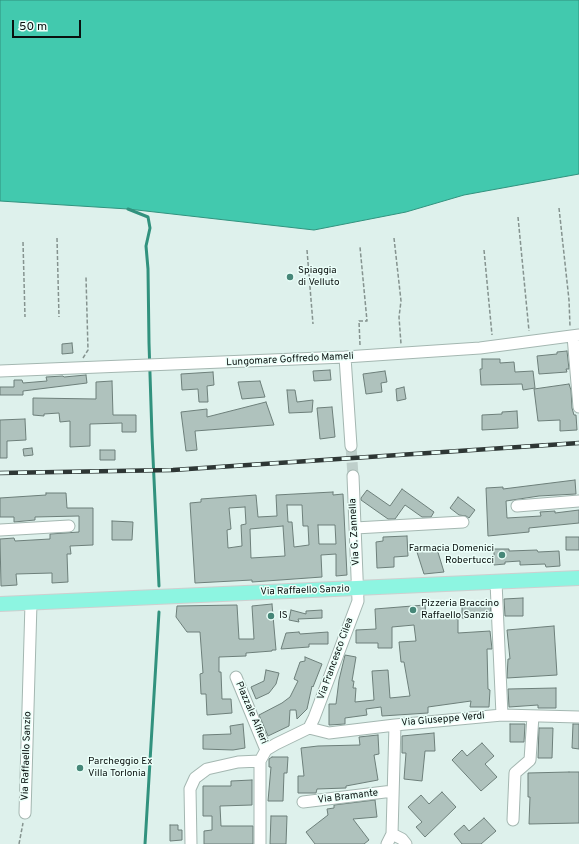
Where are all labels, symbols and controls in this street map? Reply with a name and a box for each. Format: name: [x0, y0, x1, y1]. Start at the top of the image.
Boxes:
scale bar: [14, 12, 83, 38]
text: 50 m: [19, 19, 47, 35]
place label: Spiaggia di Velluto: [298, 265, 340, 288]
marker: Spiaggia di Velluto: [285, 272, 295, 282]
street label: Lungomare Goffredo Mameli: [226, 351, 354, 369]
street label: Via G. Zannella: [347, 498, 363, 566]
place label: Farmacia Domenici Robertucci: [409, 543, 494, 566]
marker: Farmacia Domenici Robertucci: [497, 550, 507, 560]
street label: Via Raffaello Sanzio: [260, 583, 350, 599]
place label: Pizzeria Braccino Raffaello Sanzio: [421, 598, 499, 622]
marker: Pizzeria Braccino Raffaello Sanzio: [408, 605, 418, 615]
place label: IS: [279, 610, 288, 622]
marker: IS: [266, 611, 276, 621]
street label: Via Francesco Cilea: [316, 616, 356, 702]
street label: Piazzale Alfieri: [232, 680, 270, 746]
street label: Via Giuseppe Verdi: [401, 710, 485, 730]
street label: Via Raffaello Sanzio: [19, 711, 35, 801]
place label: Parcheggio Ex Villa Torlonia: [88, 756, 152, 780]
marker: Parcheggio Ex Villa Torlonia: [75, 763, 85, 773]
street label: Via Bramante: [317, 787, 379, 807]

